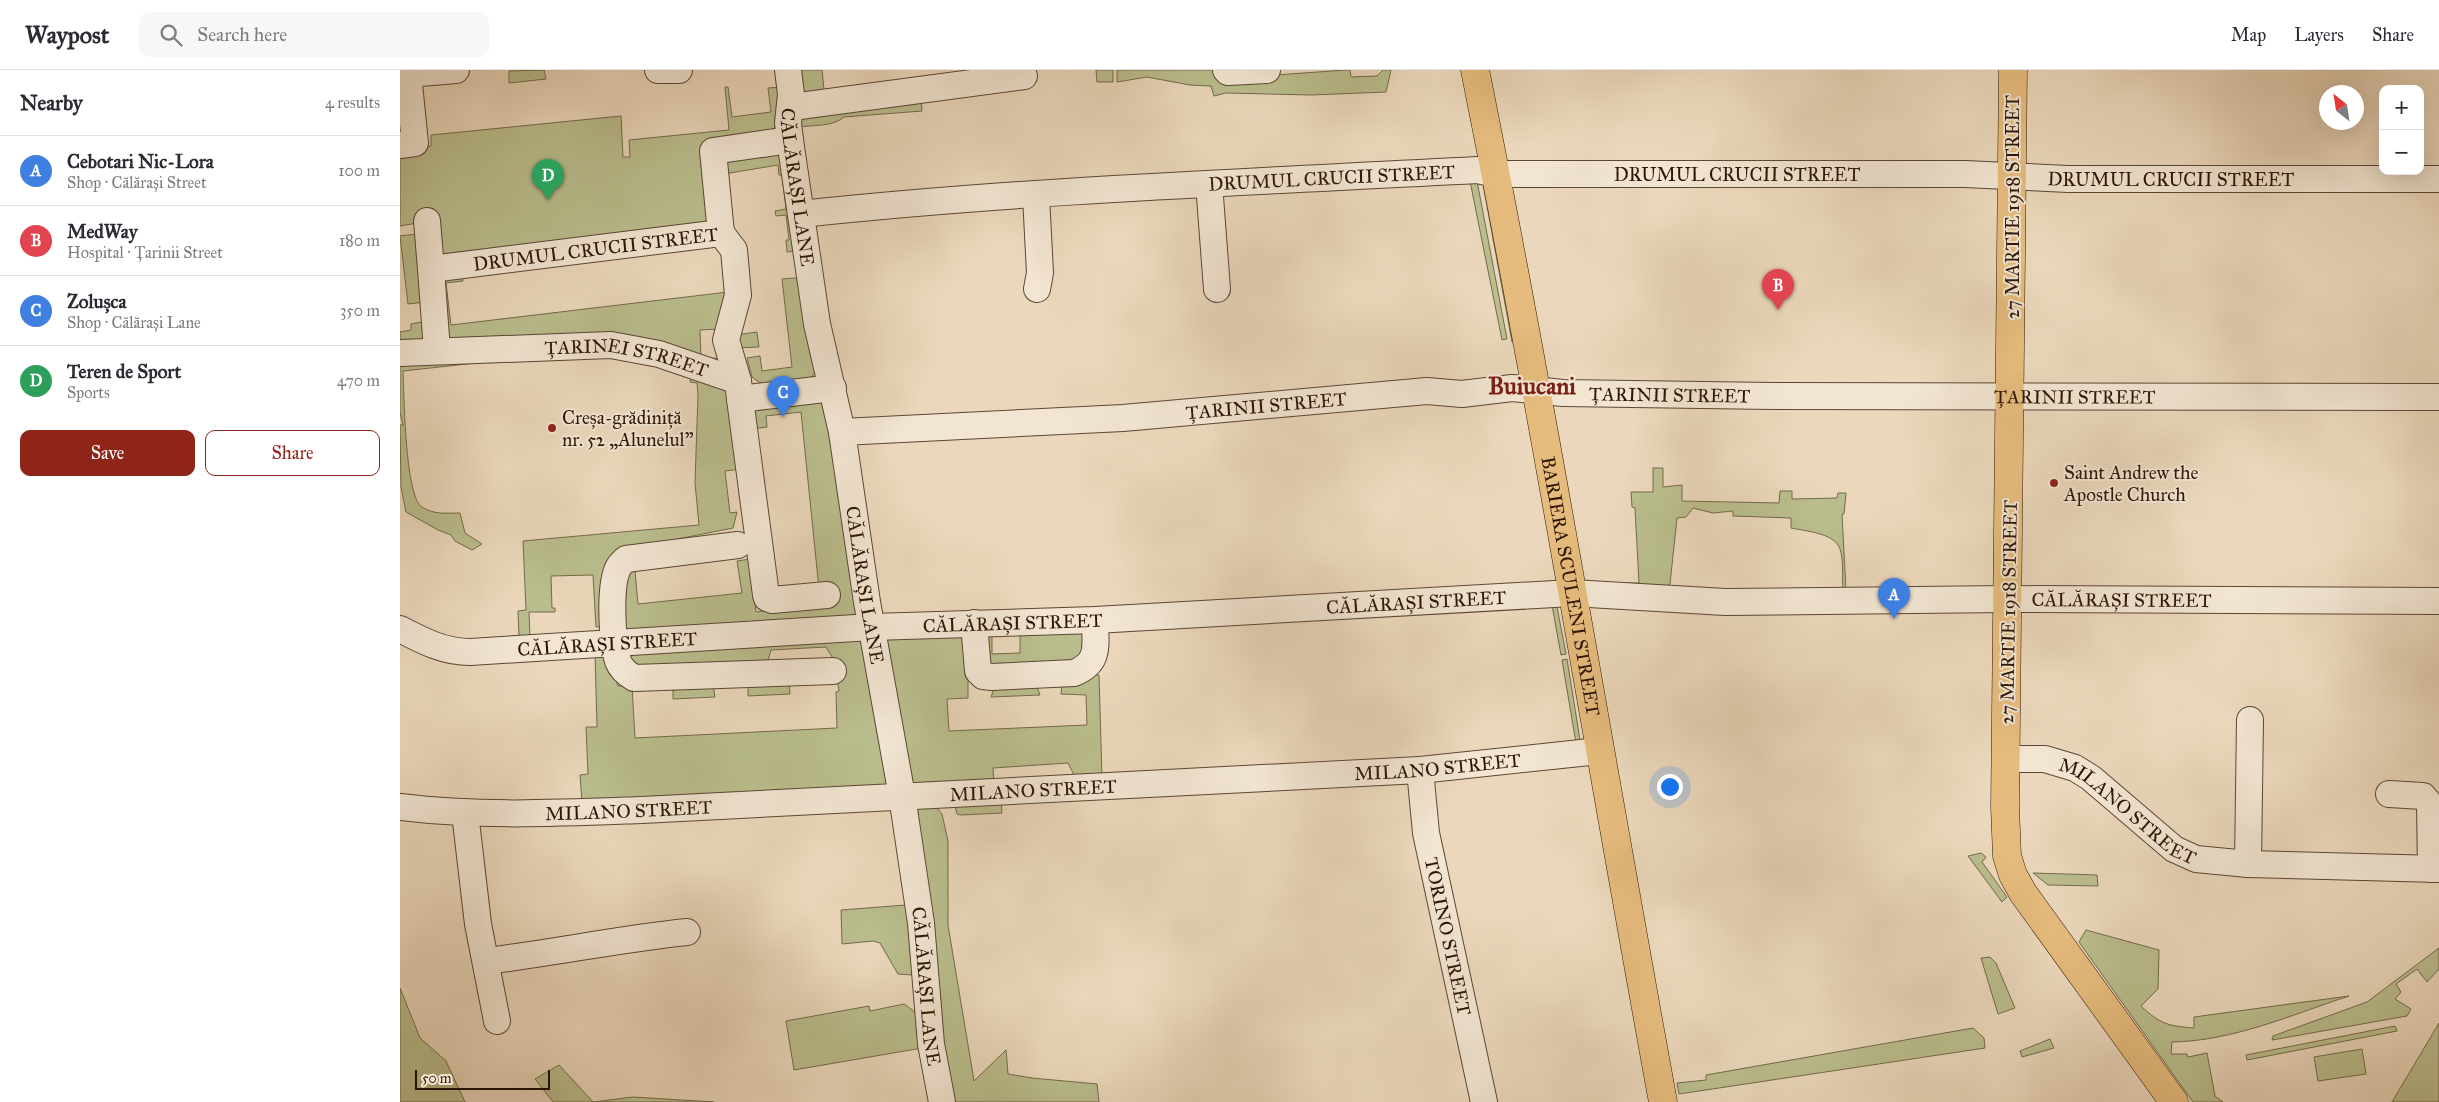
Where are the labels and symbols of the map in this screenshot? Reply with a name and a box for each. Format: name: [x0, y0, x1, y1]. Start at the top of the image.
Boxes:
north arrow: [2319, 85, 2364, 130]
street label: 27 MARTIE 1918 STREET: [2001, 95, 2024, 319]
street label: CĂLĂRAȘI LANE: [776, 107, 819, 268]
pin: D: [532, 159, 564, 200]
street label: DRUMUL CRUCII STREET: [1208, 160, 1456, 196]
street label: DRUMUL CRUCII STREET: [1614, 163, 1860, 186]
street label: DRUMUL CRUCII STREET: [2047, 167, 2294, 191]
street label: DRUMUL CRUCII STREET: [472, 222, 719, 276]
pin: B: [1762, 269, 1794, 310]
street label: ȚARINEI STREET: [544, 334, 711, 382]
district label: Buiucani: [1488, 371, 1576, 401]
pin: C: [767, 376, 799, 417]
street label: ȚARINII STREET: [1589, 382, 1751, 408]
street label: ȚARINII STREET: [1994, 385, 2155, 409]
street label: ȚARINII STREET: [1185, 387, 1348, 424]
place label: Creșa-grădiniță nr. 52 „Alunelul”: [562, 406, 694, 451]
marker: Creșa-grădiniță nr. 52 „Alunelul”: [546, 422, 558, 434]
street label: BARIERA SCULENI STREET: [1536, 455, 1605, 718]
place label: Saint Andrew the Apostle Church: [2063, 461, 2198, 506]
marker: Saint Andrew the Apostle Church: [2048, 477, 2060, 489]
street label: 27 MARTIE 1918 STREET: [1995, 500, 2022, 724]
street label: CĂLĂRAȘI LANE: [841, 504, 889, 666]
pin: A: [1878, 578, 1910, 619]
street label: CĂLĂRAȘI STREET: [1326, 586, 1507, 619]
street label: CĂLĂRAȘI STREET: [2031, 588, 2212, 612]
street label: CĂLĂRAȘI STREET: [922, 609, 1103, 637]
street label: CĂLĂRAȘI STREET: [517, 627, 698, 661]
street label: MILANO STREET: [1354, 748, 1522, 785]
street label: MILANO STREET: [2056, 753, 2200, 870]
your location: [1657, 774, 1683, 800]
street label: MILANO STREET: [949, 775, 1117, 806]
street label: MILANO STREET: [545, 795, 713, 825]
street label: TORINO STREET: [1420, 855, 1476, 1018]
street label: CĂLĂRAȘI LANE: [907, 905, 946, 1068]
scale bar: [415, 1067, 550, 1090]

